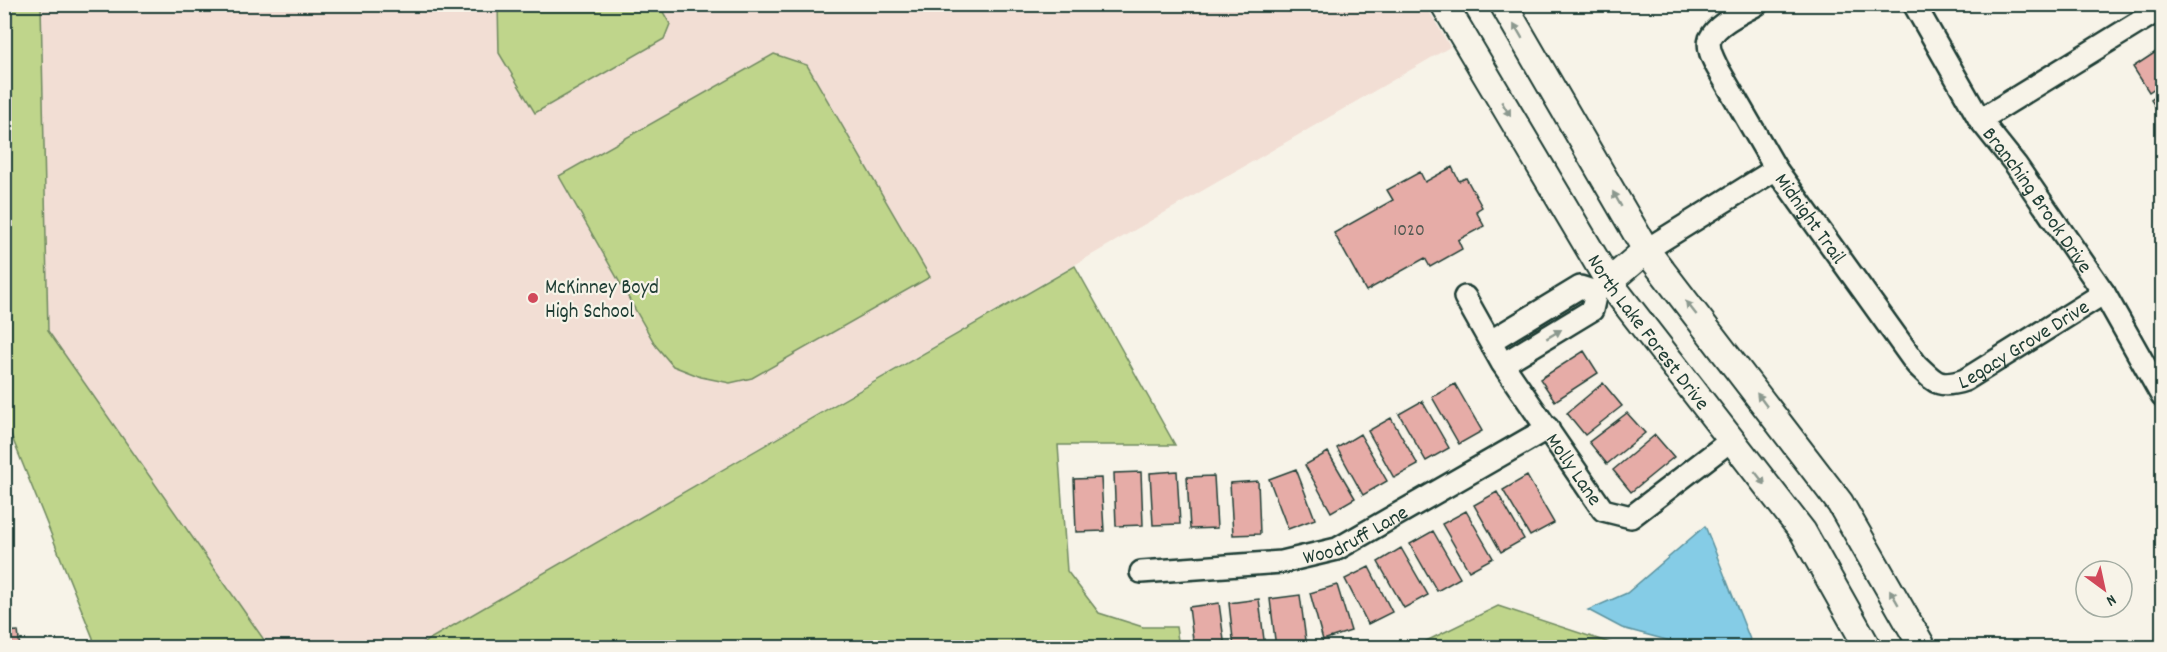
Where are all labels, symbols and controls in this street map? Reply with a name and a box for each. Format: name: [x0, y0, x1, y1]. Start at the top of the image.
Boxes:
one-way arrow: [1513, 23, 1524, 39]
one-way arrow: [1500, 101, 1511, 117]
street label: Branching Brook Drive: [1973, 122, 2098, 280]
street label: Midnight Trail: [1766, 168, 1852, 271]
one-way arrow: [1611, 191, 1622, 207]
house number: 1020: [1393, 219, 1425, 244]
street label: North Lake Forest Drive: [1578, 250, 1715, 418]
place label: McKinney Boyd High School: [545, 274, 659, 328]
marker: McKinney Boyd High School: [526, 291, 540, 305]
street label: Legacy Grove Drive: [1955, 294, 2096, 399]
one-way arrow: [1685, 300, 1697, 315]
one-way arrow: [1546, 329, 1562, 340]
one-way arrow: [1756, 393, 1768, 409]
street label: Molly Lane: [1537, 428, 1608, 513]
one-way arrow: [1754, 471, 1766, 486]
street label: Woodruff Lane: [1300, 499, 1415, 575]
north arrow: [2074, 559, 2134, 619]
one-way arrow: [1889, 588, 1899, 605]
text: N: [2101, 588, 2120, 611]

